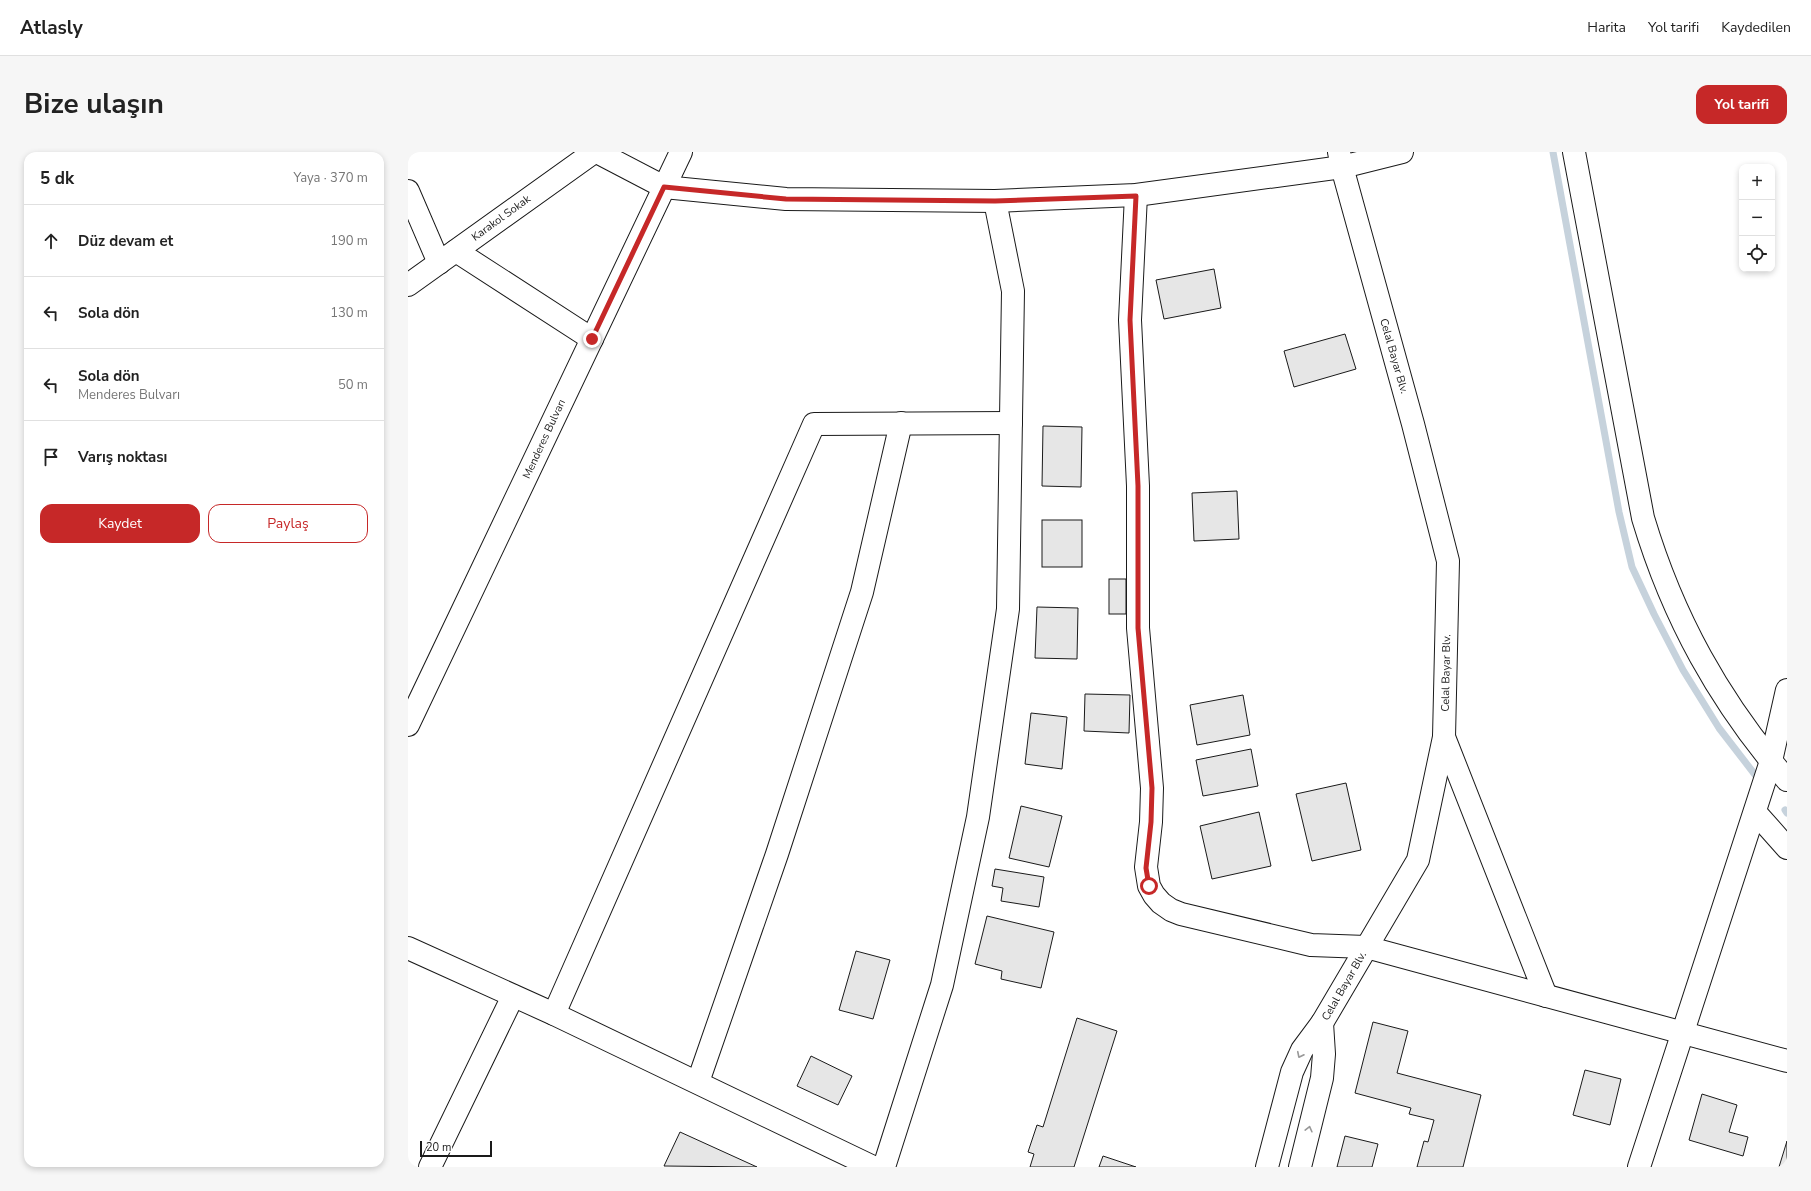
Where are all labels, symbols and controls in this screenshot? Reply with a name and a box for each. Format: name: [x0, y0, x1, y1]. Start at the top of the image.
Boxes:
text: Atlasly: [20, 15, 83, 41]
text: Harita: [1587, 18, 1626, 37]
text: Yol tarifi: [1648, 18, 1699, 37]
text: Kaydedilen: [1721, 18, 1791, 37]
text: Bize ulaşın: [24, 85, 164, 123]
button: Yol tarifi: [1696, 85, 1787, 124]
map controls: [1739, 164, 1775, 272]
button: +: [1739, 164, 1775, 200]
text: 5 dk: [40, 167, 74, 190]
text: Yaya · 370 m: [293, 169, 368, 187]
street label: Karakol Sokak: [468, 191, 534, 245]
button: −: [1739, 200, 1775, 236]
icon: ahead: [40, 230, 62, 252]
text: Düz devam et: [78, 231, 173, 251]
text: 190 m: [330, 232, 368, 250]
button: locate: [1739, 236, 1775, 272]
icon: left: [40, 302, 62, 324]
text: Sola dön: [78, 303, 140, 323]
text: 130 m: [330, 304, 368, 322]
street label: Celal Bayar Blv.: [1376, 317, 1412, 395]
route end: [583, 330, 601, 348]
text: Sola dön: [78, 366, 140, 386]
icon: left: [40, 374, 62, 396]
text: 50 m: [338, 376, 368, 394]
text: Menderes Bulvarı: [78, 386, 180, 404]
street label: Menderes Bulvarı: [519, 397, 569, 481]
icon: arrive: [40, 446, 62, 468]
text: Varış noktası: [78, 447, 167, 467]
button: Kaydet: [40, 504, 200, 543]
button: Paylaş: [208, 504, 368, 543]
street label: Celal Bayar Blv.: [1438, 634, 1454, 712]
route start: [1140, 877, 1158, 895]
street label: Celal Bayar Blv.: [1318, 949, 1370, 1023]
one-way arrow: [1297, 1051, 1305, 1058]
one-way arrow: [1305, 1126, 1313, 1132]
scale bar: [420, 1139, 492, 1158]
text: 20 m: [426, 1140, 451, 1155]

